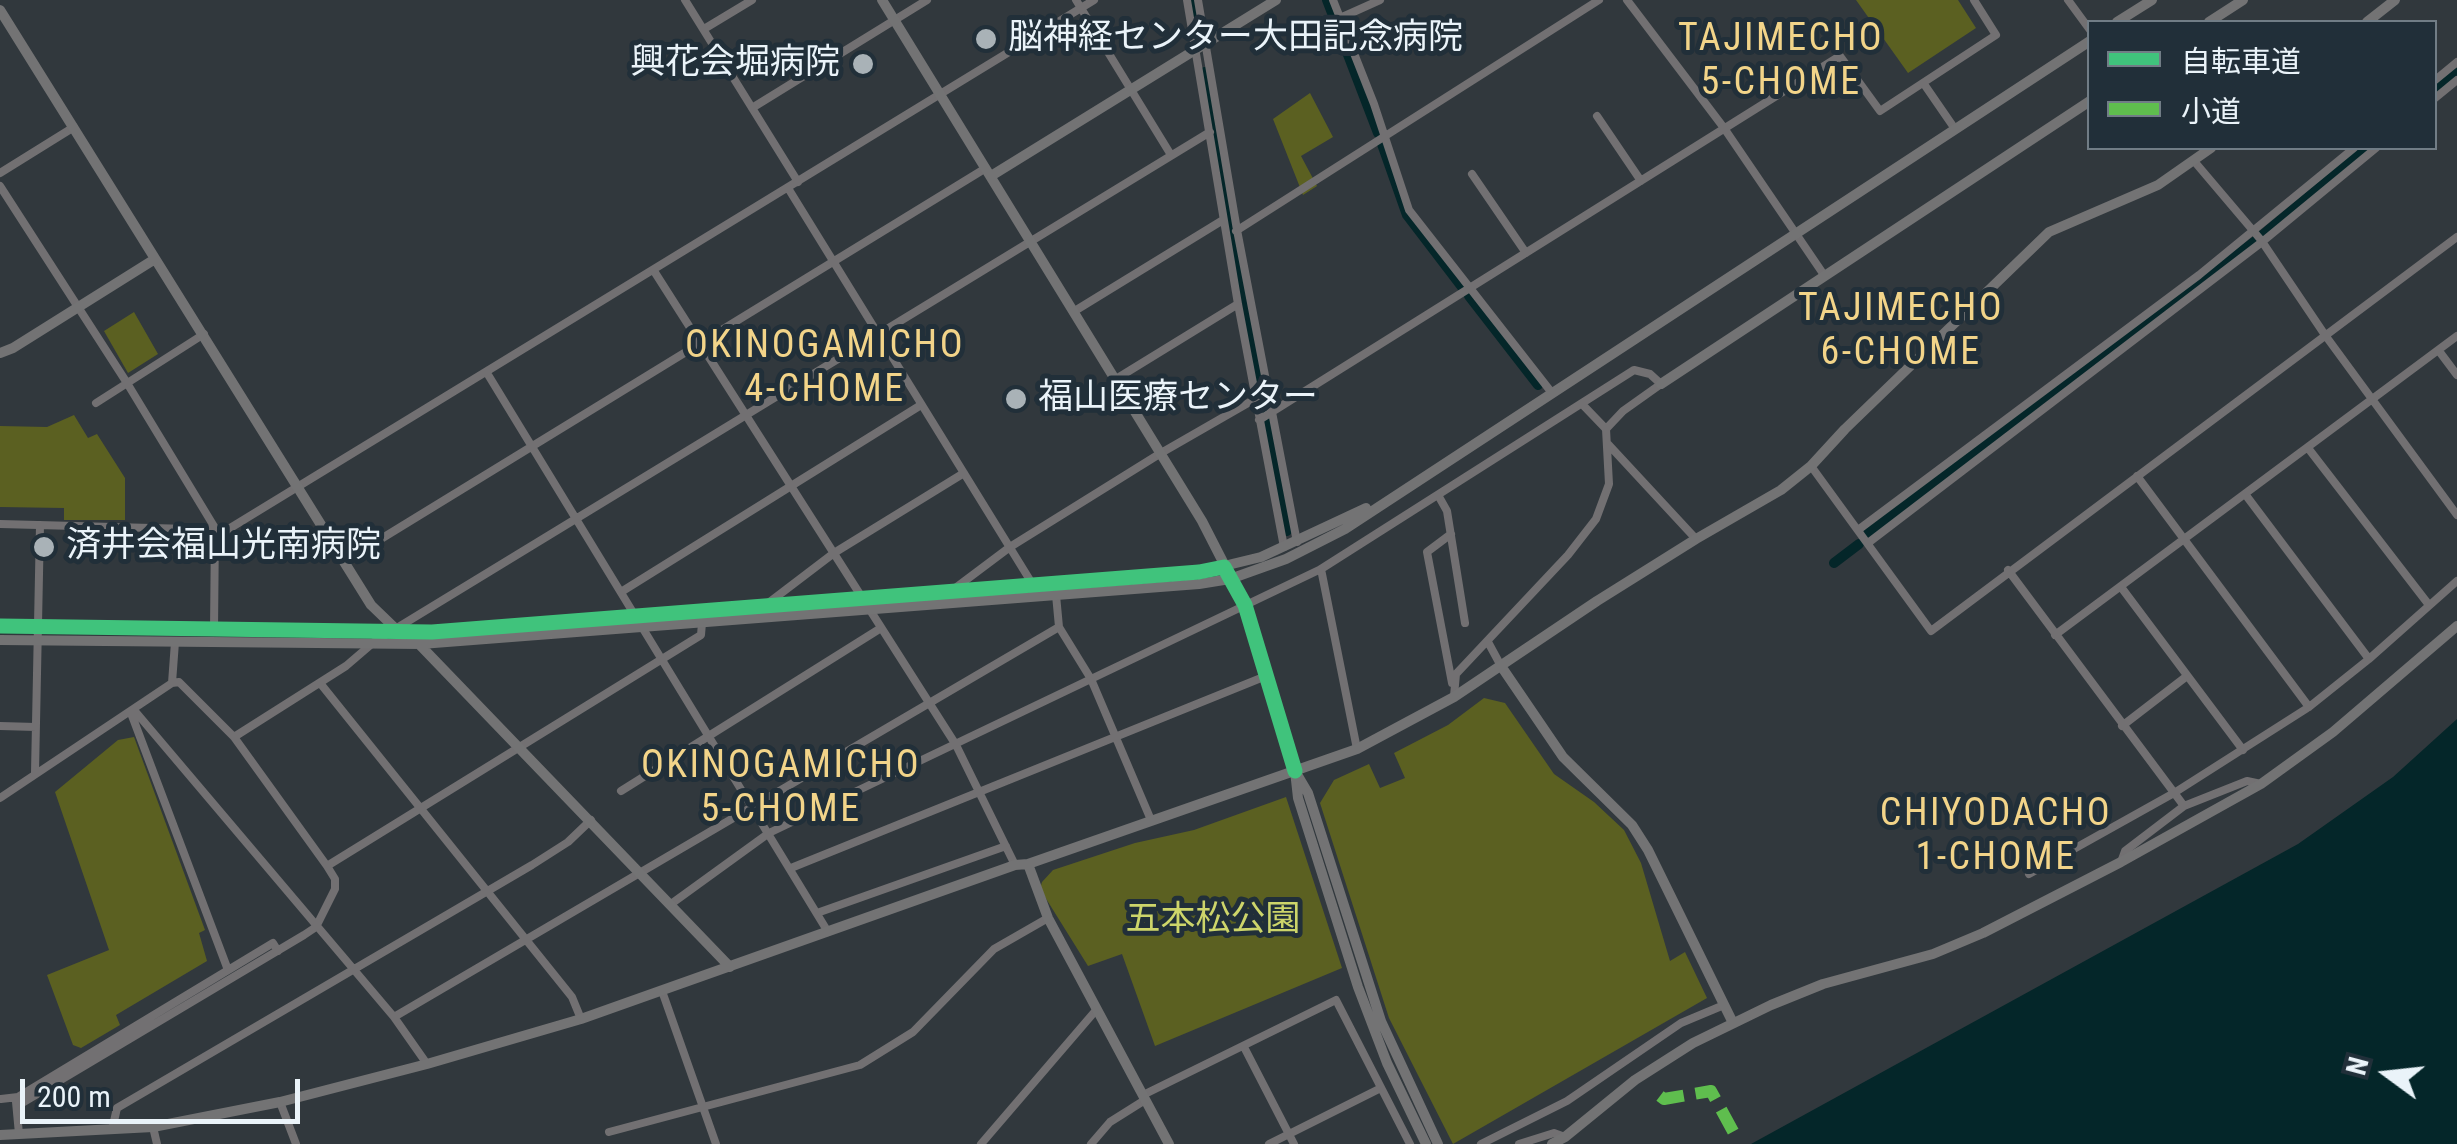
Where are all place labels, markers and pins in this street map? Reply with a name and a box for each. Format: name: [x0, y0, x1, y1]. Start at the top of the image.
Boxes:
place label: 脳神経センター大田記念病院: [1008, 18, 1463, 60]
marker: 脳神経センター大田記念病院: [973, 26, 999, 52]
place label: 興花会堀病院: [630, 43, 840, 85]
marker: 興花会堀病院: [850, 51, 876, 77]
place label: 福山医療センター: [1038, 378, 1318, 420]
marker: 福山医療センター: [1003, 386, 1029, 412]
place label: 済井会福山光南病院: [66, 526, 381, 568]
marker: 済井会福山光南病院: [31, 534, 57, 560]

